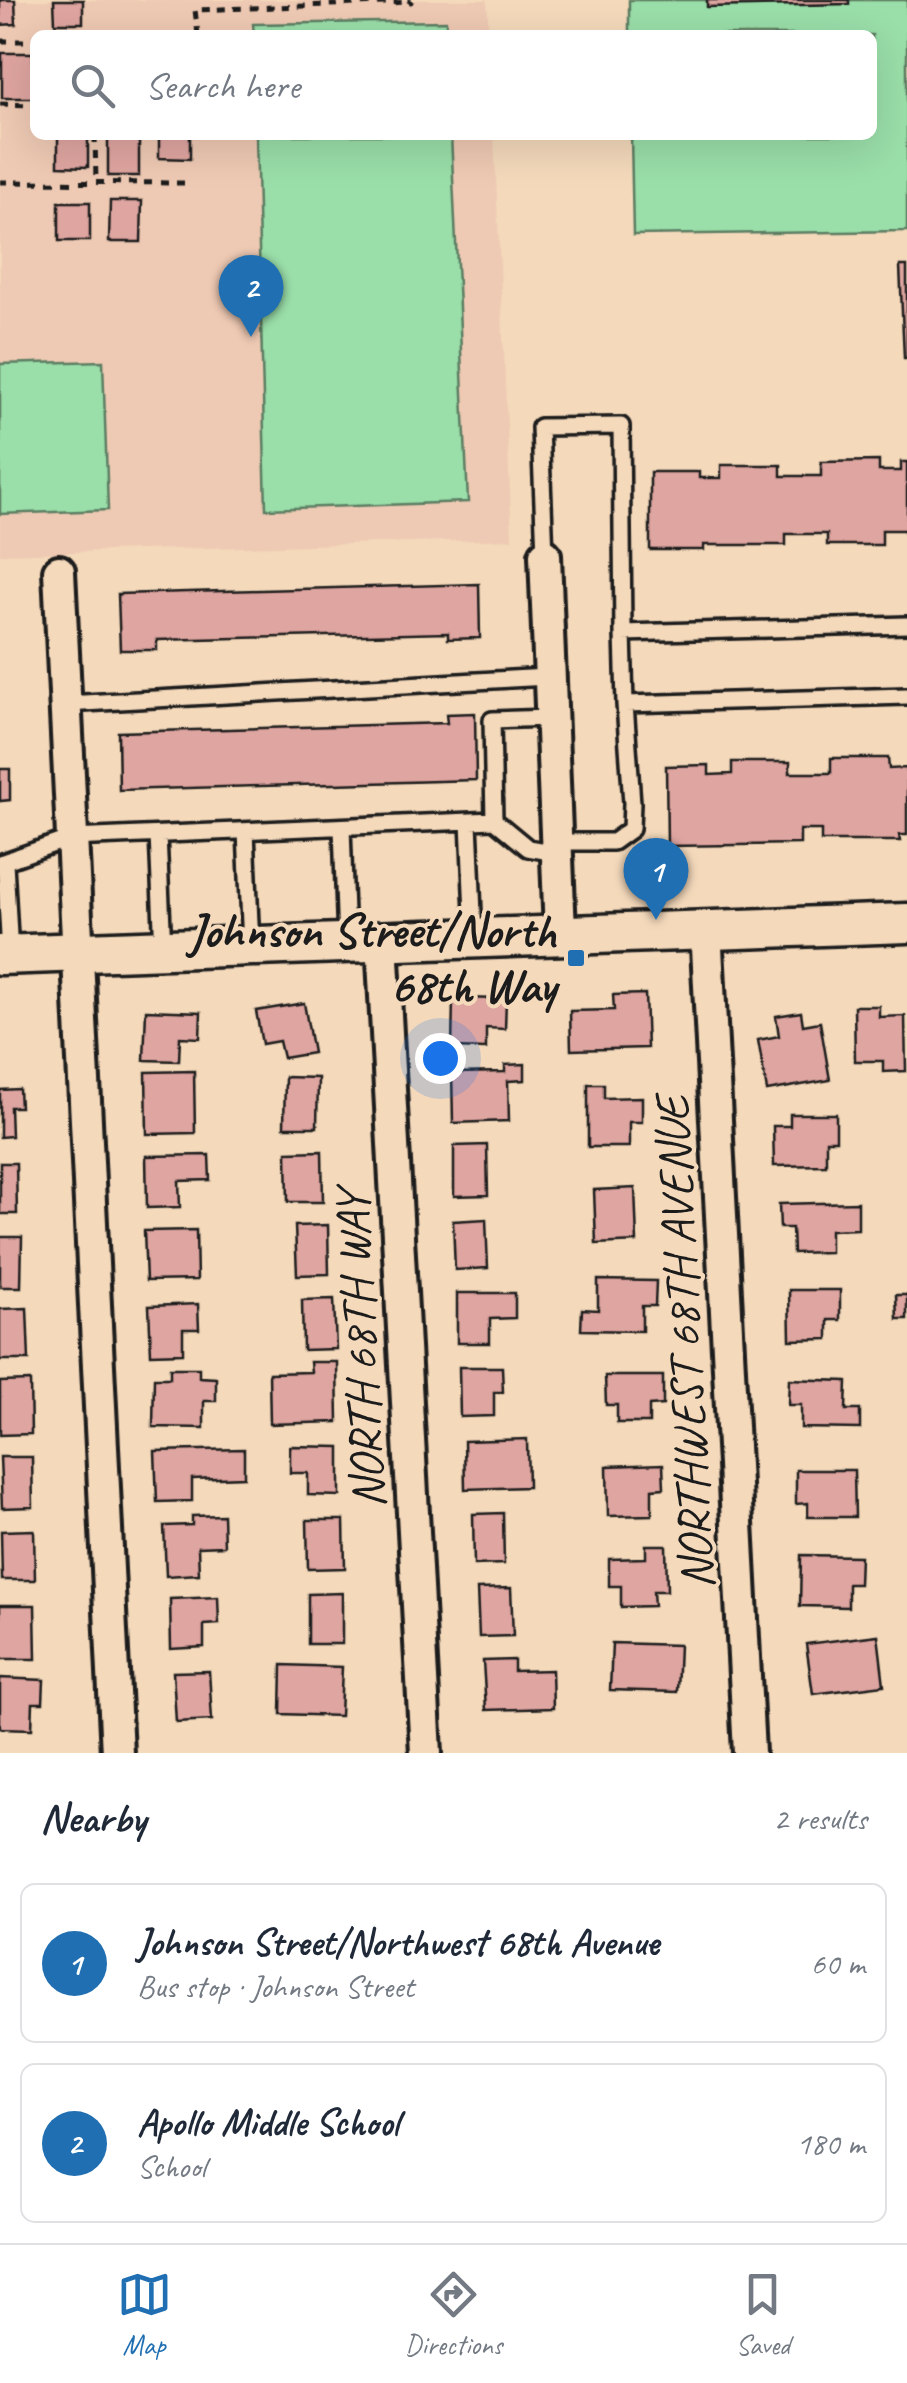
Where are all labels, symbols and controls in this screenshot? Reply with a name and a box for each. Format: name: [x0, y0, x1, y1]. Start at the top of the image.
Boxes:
search box: [30, 30, 877, 140]
icon: search: [65, 58, 120, 113]
text: Search here: [145, 62, 300, 109]
pin: 2: [218, 255, 284, 337]
pin: 1: [624, 838, 688, 920]
place label: Johnson Street/North 68th Way: [185, 901, 561, 1016]
marker: Johnson Street/North 68th Way: [565, 947, 587, 969]
your location: [415, 1033, 466, 1084]
street label: NORTHWEST 68TH AVENUE: [641, 1090, 727, 1591]
street label: NORTH 68TH WAY: [321, 1181, 398, 1510]
text: Nearby: [40, 1792, 146, 1845]
text: 2 results: [773, 1798, 867, 1839]
text: Johnson Street/Northwest 68th Avenue: [137, 1919, 659, 1966]
text: 1: [67, 1943, 82, 1984]
text: 60 m: [811, 1943, 865, 1984]
text: Bus stop · Johnson Street: [137, 1966, 414, 2007]
text: Apollo Middle School: [137, 2099, 399, 2146]
text: 2: [67, 2123, 82, 2164]
text: 180 m: [796, 2123, 865, 2164]
text: School: [137, 2146, 206, 2187]
tab: Map: [117, 2267, 172, 2362]
tab: Directions: [405, 2267, 502, 2362]
tab: Saved: [735, 2267, 790, 2362]

